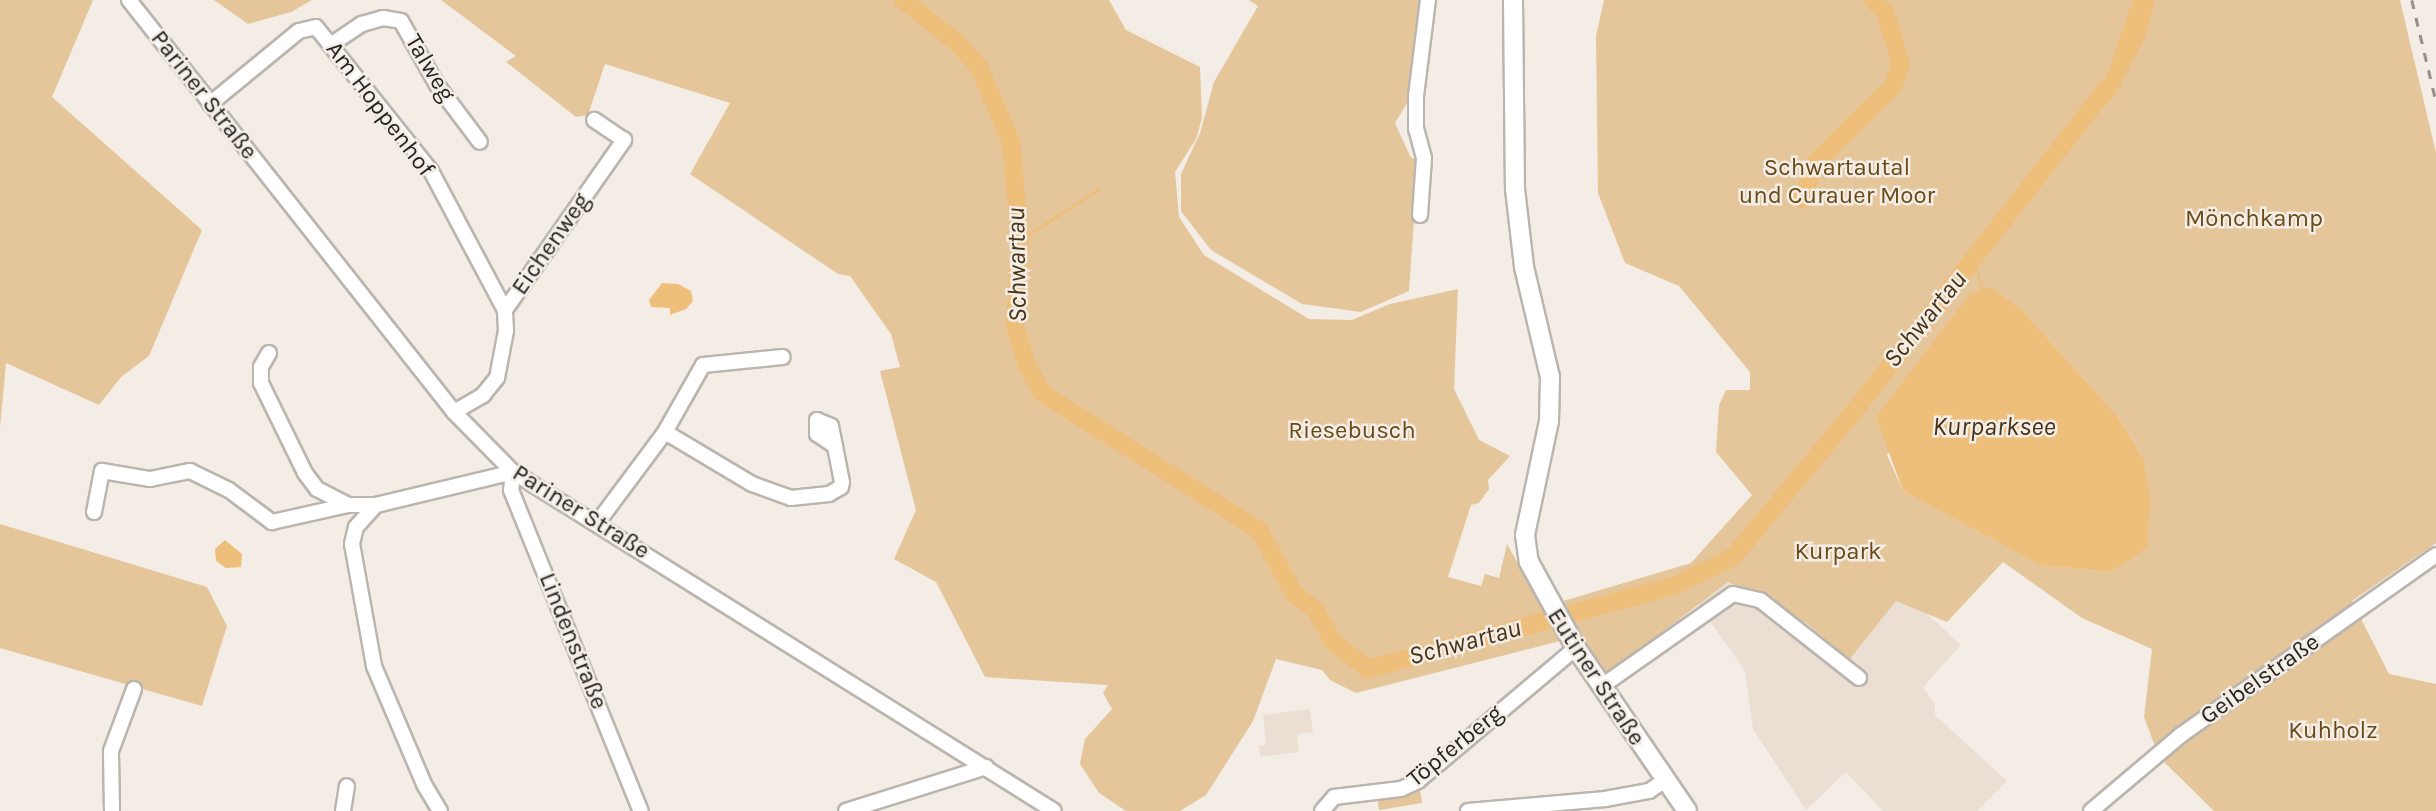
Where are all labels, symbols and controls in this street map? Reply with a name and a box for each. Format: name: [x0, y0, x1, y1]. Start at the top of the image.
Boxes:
street label: Pariner Straße: [145, 25, 263, 165]
street label: Talweg: [399, 29, 461, 107]
street label: Am Hoppenhof: [320, 36, 440, 182]
park label: Schwartautal und Curauer Moor: [1739, 154, 1935, 210]
street label: Eichenweg: [505, 188, 597, 300]
park label: Mönchkamp: [2185, 205, 2323, 233]
water label: Schwartau: [1000, 207, 1034, 323]
water label: Schwartau: [1877, 264, 1973, 374]
water label: Kurparksee: [1933, 411, 2055, 443]
park label: Riesebusch: [1288, 417, 1416, 445]
street label: Pariner Straße: [507, 458, 655, 566]
park label: Kurpark: [1794, 538, 1882, 566]
street label: Lindenstraße: [533, 569, 613, 713]
street label: Eutiner Straße: [1541, 603, 1651, 751]
water label: Schwartau: [1405, 612, 1525, 672]
street label: Geibelstraße: [2195, 627, 2325, 731]
street label: Töpferberg: [1401, 699, 1509, 793]
park label: Kuhholz: [2288, 717, 2378, 745]

